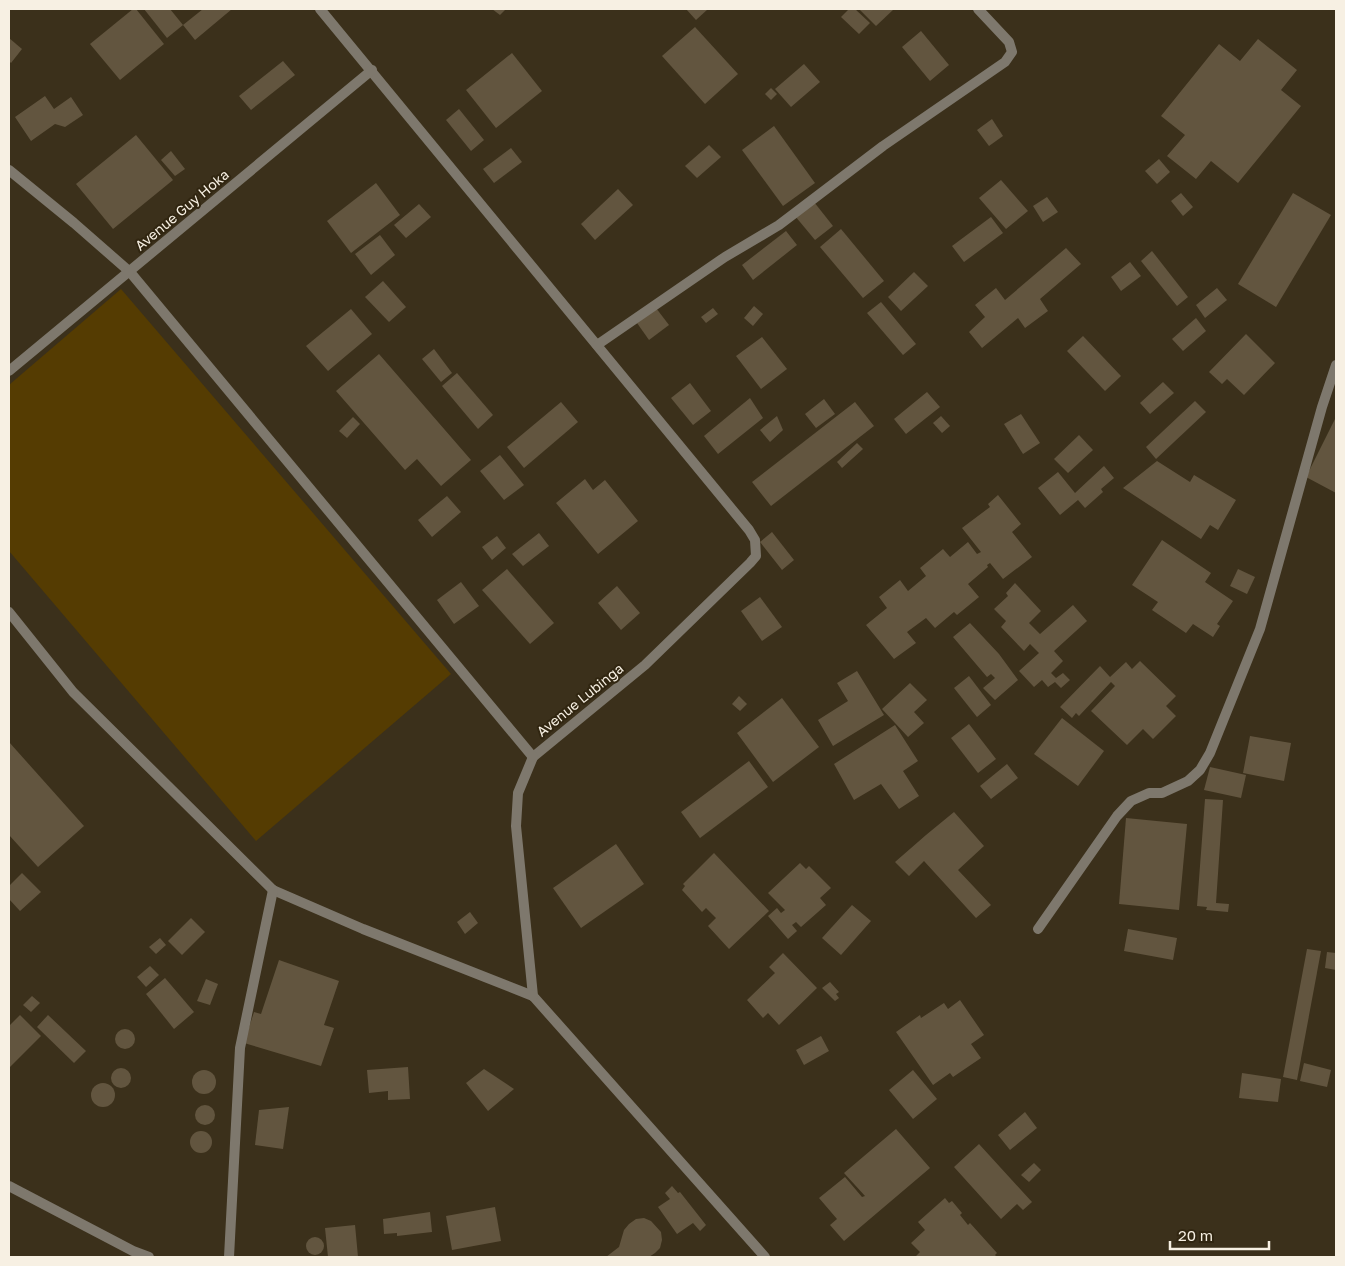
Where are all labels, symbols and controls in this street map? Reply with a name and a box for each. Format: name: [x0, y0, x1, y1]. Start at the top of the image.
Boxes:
street label: Avenue Guy Hoka: [131, 165, 232, 254]
street label: Avenue Lubinga: [533, 659, 626, 740]
scale bar: [1170, 1218, 1269, 1250]
text: 20 m: [1178, 1226, 1213, 1244]

